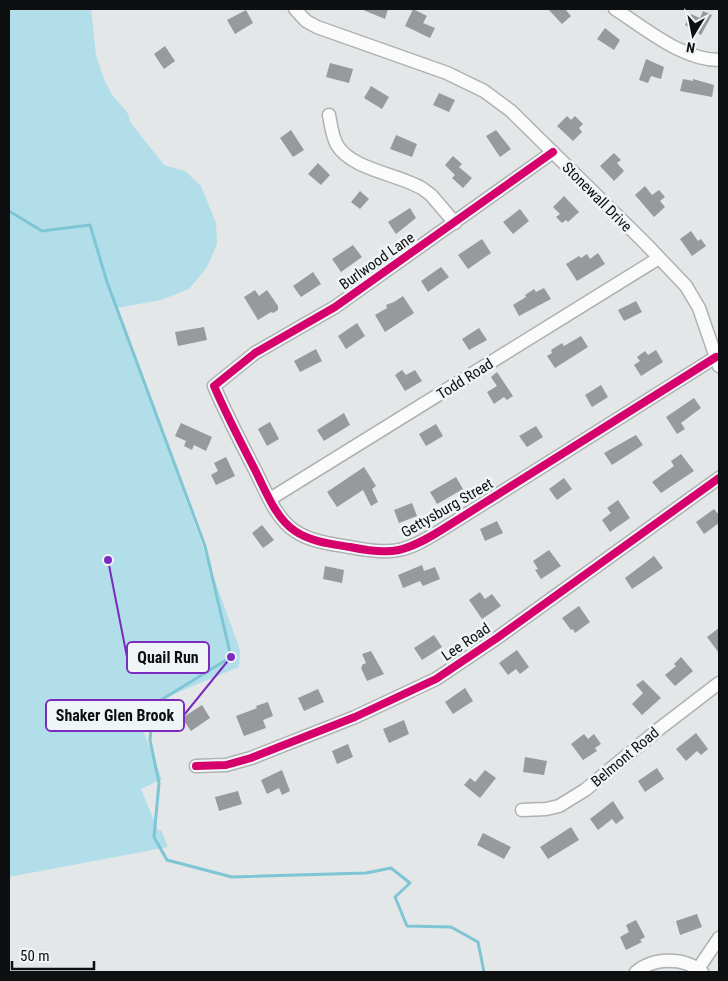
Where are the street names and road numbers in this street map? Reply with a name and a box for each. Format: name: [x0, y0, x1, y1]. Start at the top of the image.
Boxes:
street label: Stonewall Drive: [558, 158, 636, 236]
street label: Burlwood Lane: [336, 228, 418, 294]
street label: Todd Road: [433, 355, 497, 403]
street label: Gettysburg Street: [398, 474, 496, 542]
street label: Lee Road: [438, 619, 494, 665]
street label: Belmont Road: [588, 724, 662, 790]

